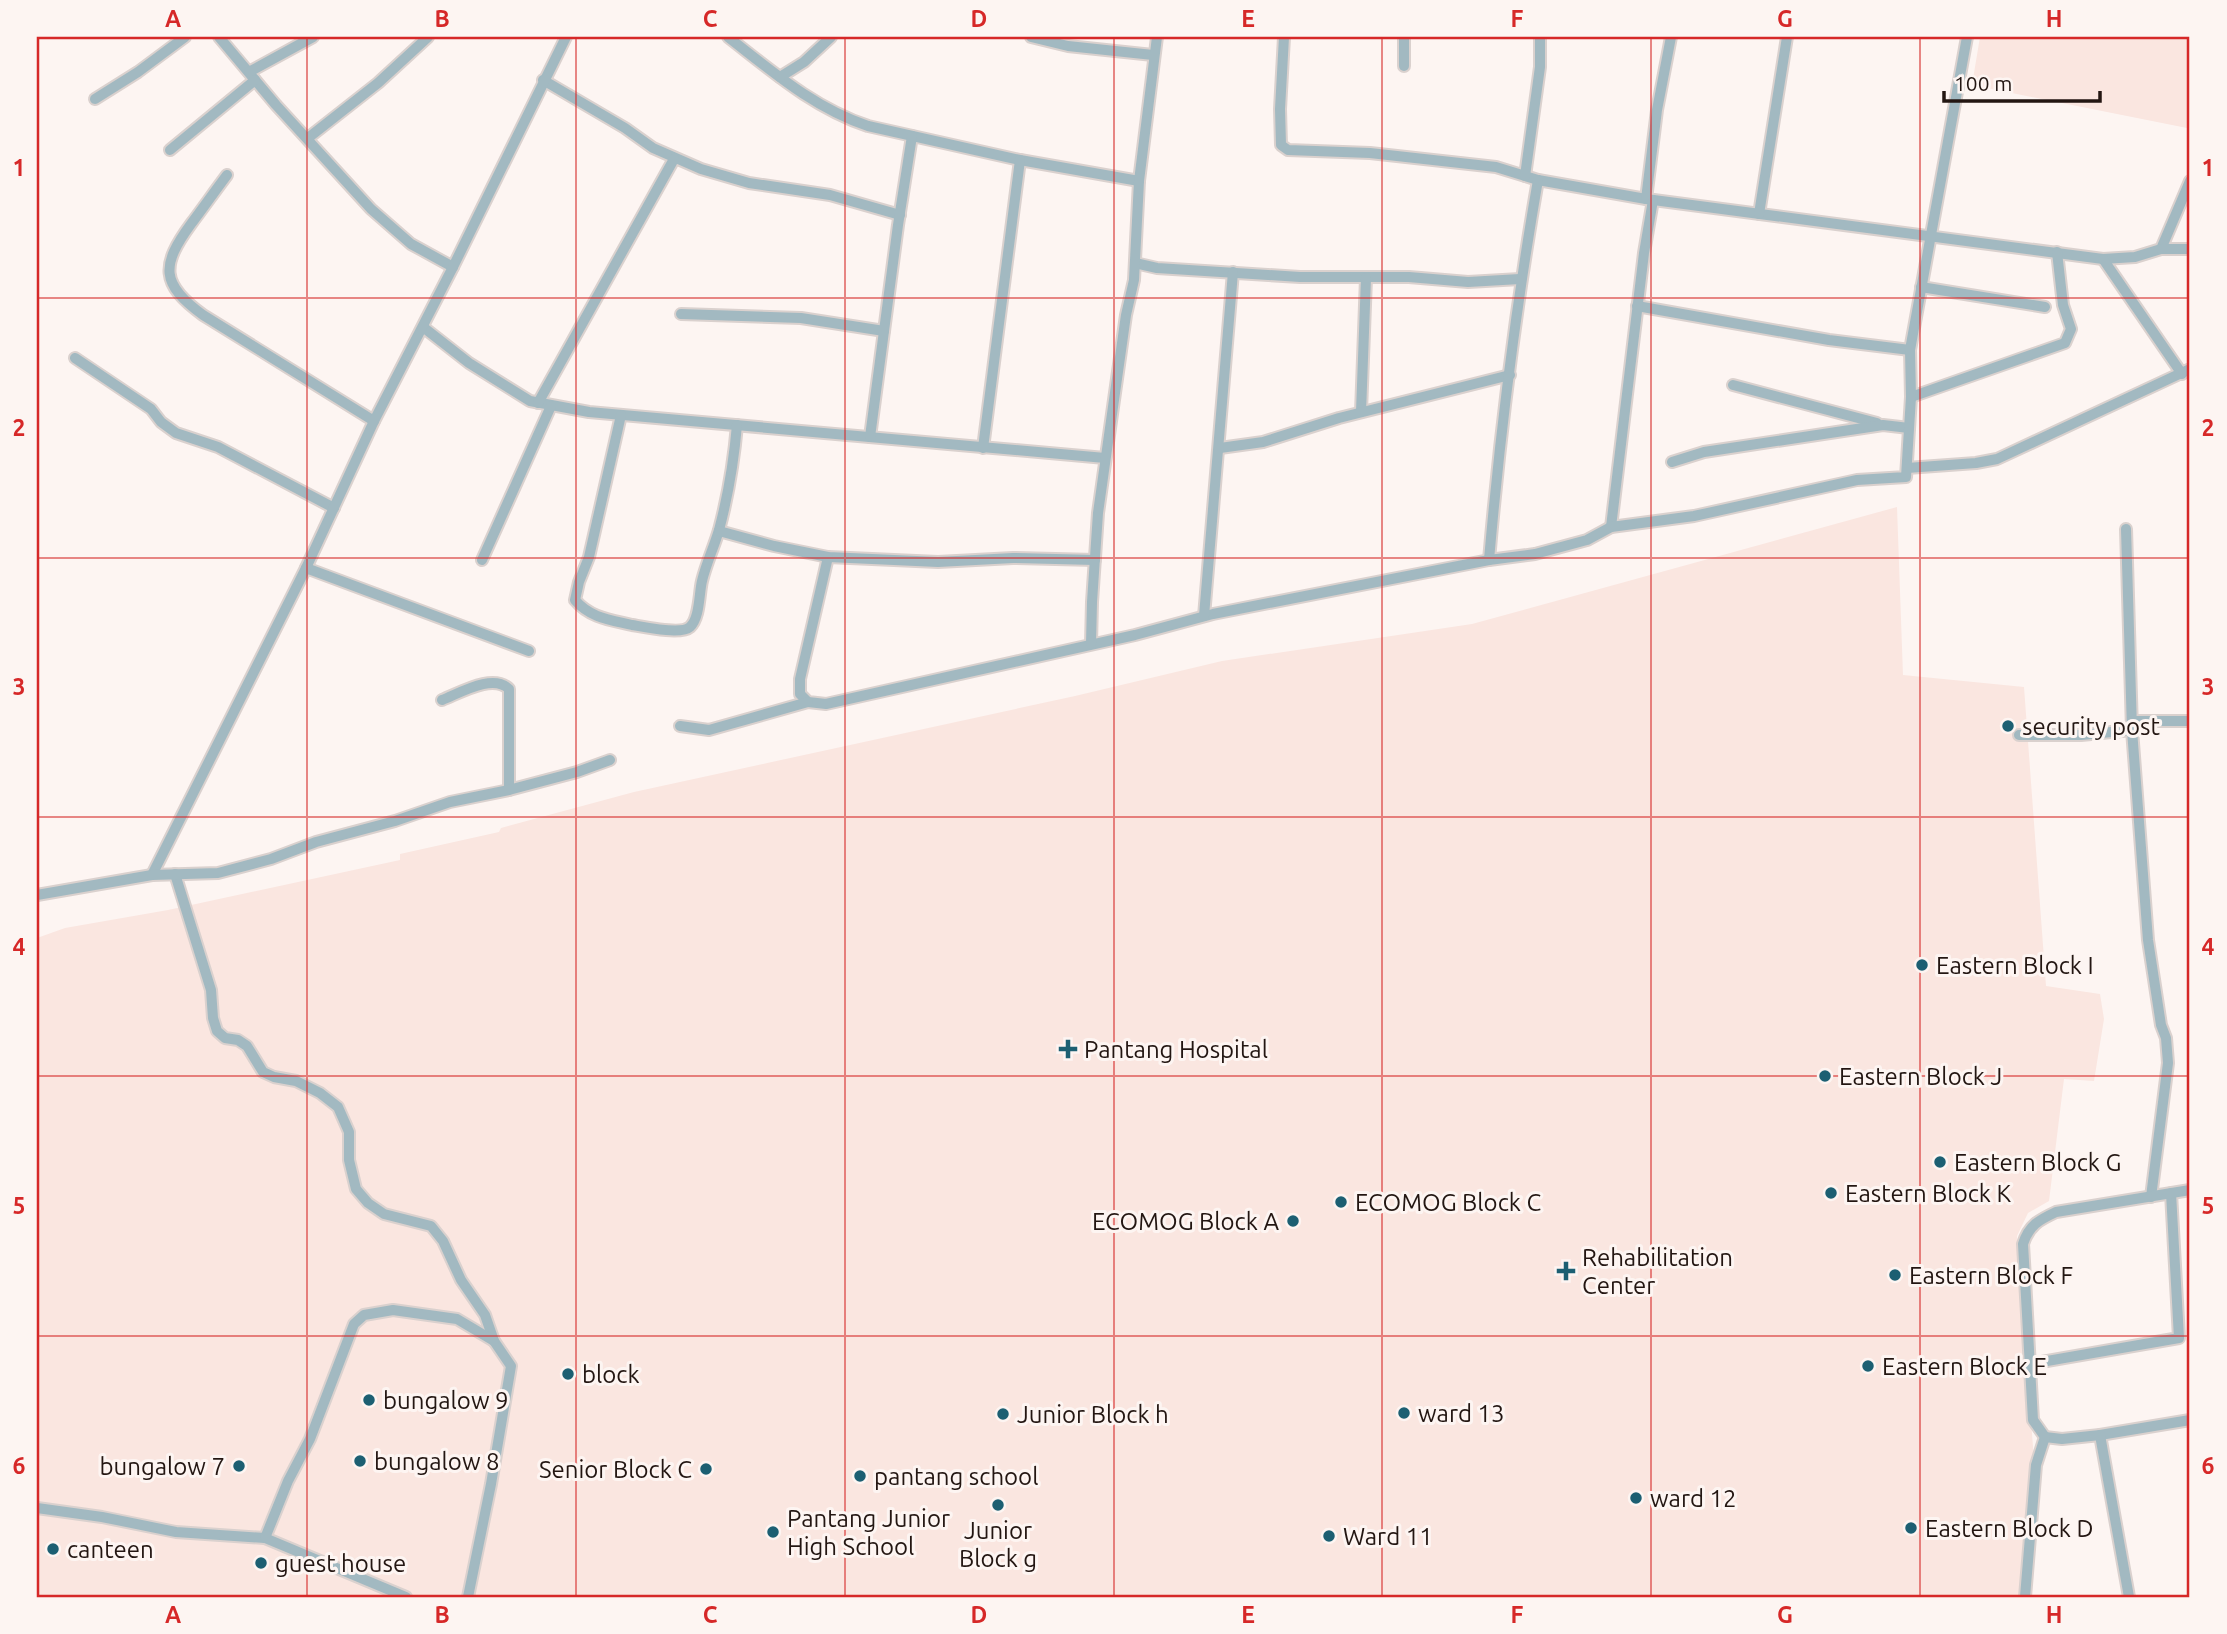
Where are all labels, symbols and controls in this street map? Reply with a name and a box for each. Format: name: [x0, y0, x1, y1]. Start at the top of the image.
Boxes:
text: A: [165, 6, 181, 31]
text: B: [434, 6, 450, 31]
text: C: [703, 6, 718, 31]
text: D: [971, 6, 987, 31]
text: E: [1241, 6, 1255, 31]
text: F: [1511, 6, 1524, 31]
text: G: [1777, 6, 1793, 31]
text: H: [2046, 6, 2062, 31]
scale bar: [1944, 60, 2099, 104]
text: 100 m: [1954, 71, 2012, 95]
text: 1: [13, 155, 25, 180]
text: 1: [2202, 155, 2214, 180]
text: 2: [13, 415, 25, 440]
text: 2: [2202, 415, 2214, 440]
text: 3: [13, 674, 25, 699]
text: 3: [2202, 674, 2214, 699]
place label: security post: [2022, 713, 2160, 740]
marker: security post: [2000, 718, 2016, 734]
text: 4: [13, 934, 26, 959]
text: 4: [2202, 934, 2215, 959]
place label: Eastern Block I: [1936, 952, 2094, 979]
marker: Eastern Block I: [1914, 957, 1930, 973]
place label: Pantang Hospital: [1084, 1036, 1268, 1063]
marker: Pantang Hospital: [1058, 1039, 1078, 1059]
place label: Eastern Block J: [1839, 1063, 2002, 1090]
marker: Eastern Block J: [1817, 1068, 1833, 1084]
place label: Eastern Block G: [1954, 1149, 2121, 1176]
marker: Eastern Block G: [1932, 1154, 1948, 1170]
place label: Eastern Block K: [1845, 1180, 2011, 1207]
marker: Eastern Block K: [1823, 1185, 1839, 1201]
place label: ECOMOG Block C: [1355, 1189, 1541, 1216]
text: 5: [13, 1193, 25, 1218]
text: 5: [2202, 1193, 2214, 1218]
marker: ECOMOG Block C: [1333, 1194, 1349, 1210]
place label: ECOMOG Block A: [1092, 1208, 1279, 1235]
marker: ECOMOG Block A: [1285, 1213, 1301, 1229]
place label: Rehabilitation Center: [1582, 1244, 1733, 1299]
marker: Rehabilitation Center: [1556, 1261, 1576, 1281]
place label: Eastern Block F: [1909, 1262, 2073, 1289]
marker: Eastern Block F: [1887, 1267, 1903, 1283]
place label: Eastern Block E: [1882, 1353, 2047, 1380]
marker: Eastern Block E: [1860, 1358, 1876, 1374]
place label: block: [582, 1361, 640, 1388]
marker: block: [560, 1366, 576, 1382]
place label: bungalow 9: [383, 1387, 509, 1414]
marker: bungalow 9: [361, 1392, 377, 1408]
place label: ward 13: [1418, 1400, 1505, 1427]
place label: Junior Block h: [1017, 1401, 1169, 1428]
marker: ward 13: [1396, 1405, 1412, 1421]
marker: Junior Block h: [995, 1406, 1011, 1422]
place label: bungalow 8: [374, 1448, 500, 1475]
text: 6: [13, 1453, 26, 1478]
place label: bungalow 7: [99, 1453, 225, 1480]
marker: bungalow 8: [352, 1453, 368, 1469]
text: 6: [2202, 1453, 2215, 1478]
place label: Senior Block C: [539, 1456, 692, 1483]
marker: bungalow 7: [231, 1458, 247, 1474]
marker: Senior Block C: [698, 1461, 714, 1477]
place label: pantang school: [874, 1463, 1038, 1490]
marker: pantang school: [852, 1468, 868, 1484]
place label: ward 12: [1650, 1485, 1737, 1512]
marker: ward 12: [1628, 1490, 1644, 1506]
marker: Junior Block g: [990, 1497, 1006, 1513]
place label: Pantang Junior High School: [787, 1505, 950, 1560]
place label: Eastern Block D: [1925, 1515, 2093, 1542]
place label: Junior Block g: [959, 1517, 1037, 1572]
marker: Eastern Block D: [1903, 1520, 1919, 1536]
place label: Ward 11: [1343, 1523, 1433, 1550]
marker: Pantang Junior High School: [765, 1524, 781, 1540]
marker: Ward 11: [1321, 1528, 1337, 1544]
place label: canteen: [67, 1536, 154, 1563]
marker: canteen: [45, 1541, 61, 1557]
place label: guest house: [275, 1550, 406, 1577]
marker: guest house: [253, 1555, 269, 1571]
text: A: [165, 1602, 181, 1627]
text: B: [434, 1602, 450, 1627]
text: C: [703, 1602, 718, 1627]
text: D: [971, 1602, 987, 1627]
text: E: [1241, 1602, 1255, 1627]
text: F: [1511, 1602, 1524, 1627]
text: G: [1777, 1602, 1793, 1627]
text: H: [2046, 1602, 2062, 1627]

